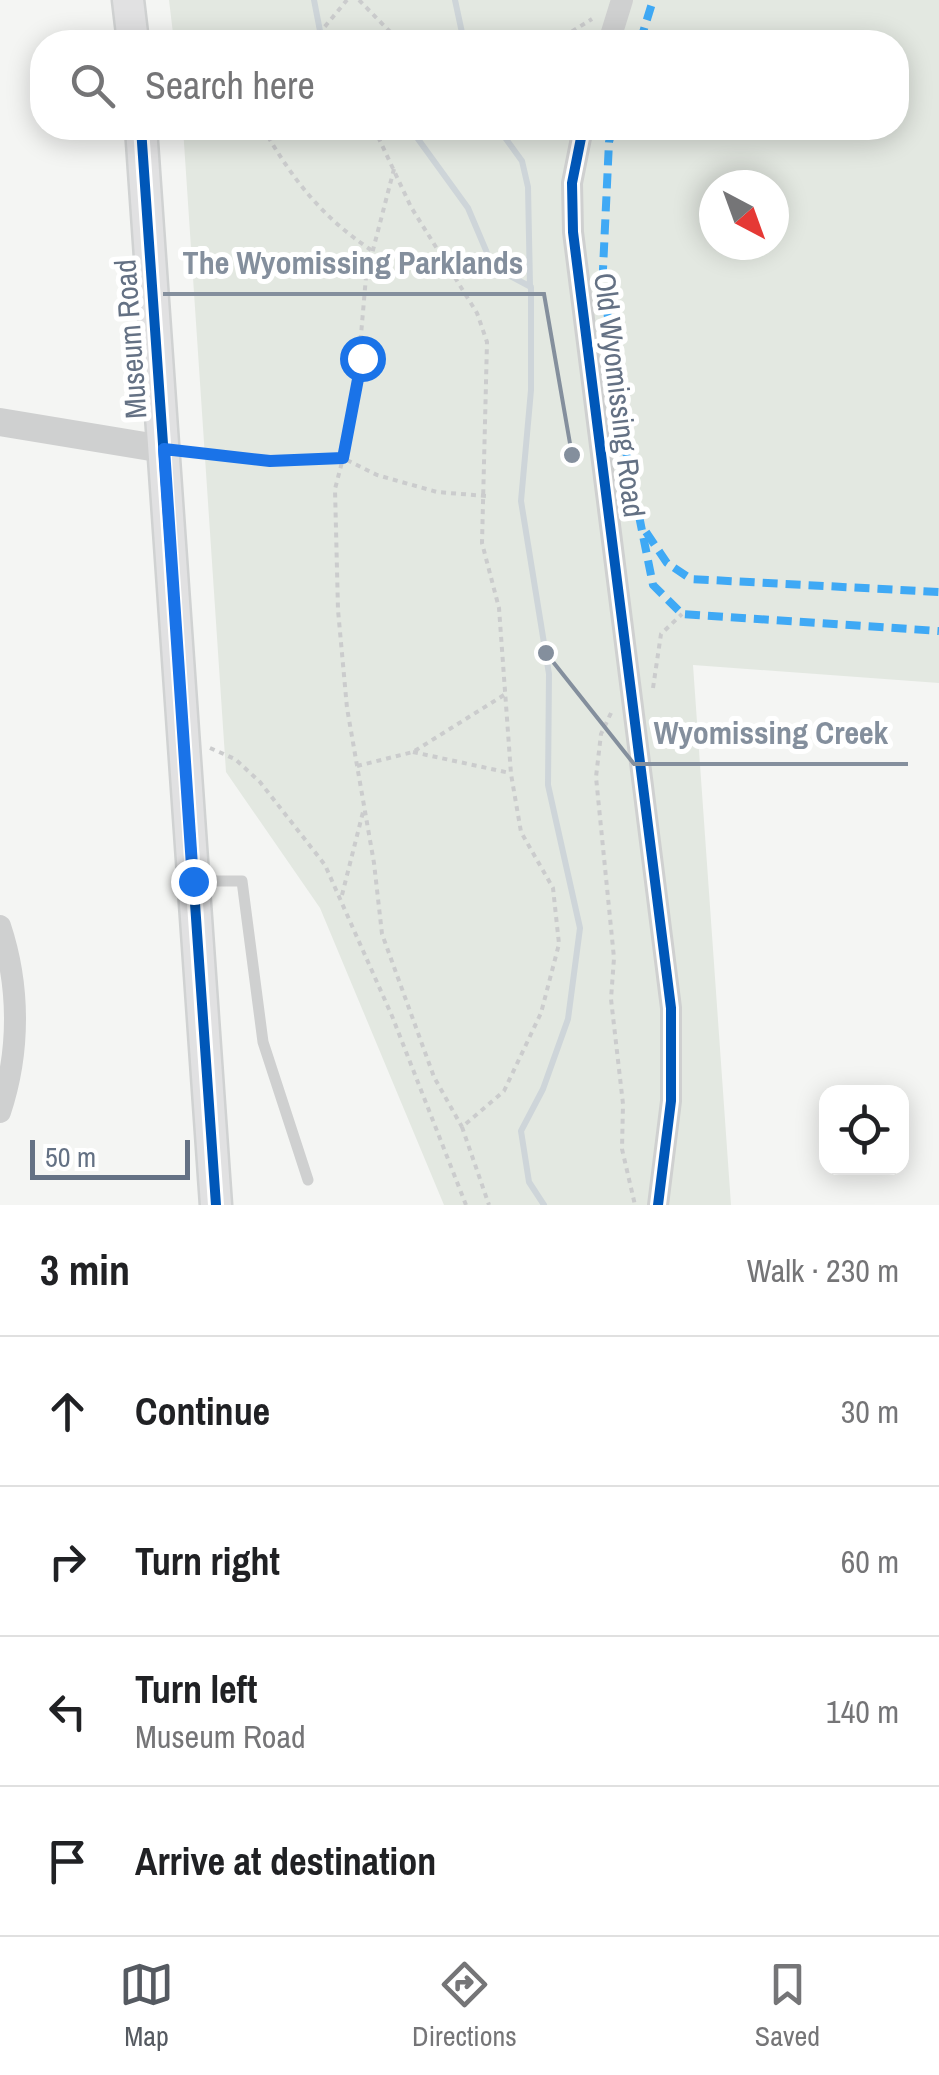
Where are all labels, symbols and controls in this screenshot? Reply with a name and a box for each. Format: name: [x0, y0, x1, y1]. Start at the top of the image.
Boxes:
search box: [30, 30, 909, 140]
icon: search: [65, 58, 120, 113]
text: Search here: [145, 60, 315, 111]
north arrow: [699, 170, 789, 260]
callout: The Wyomissing Parklands: [163, 232, 544, 294]
text: The Wyomissing Parklands: [183, 241, 523, 284]
street label: Museum Road: [104, 258, 156, 420]
street label: Old Wyomissing Road: [585, 270, 655, 519]
route start: [340, 336, 386, 382]
callout: Wyomissing Creek: [634, 702, 908, 764]
text: Wyomissing Creek: [654, 711, 889, 754]
route end: [171, 859, 217, 905]
map controls: [819, 1085, 909, 1175]
button: locate: [819, 1085, 909, 1175]
scale bar: [30, 1135, 190, 1180]
text: 50 m: [45, 1138, 96, 1176]
text: 3 min: [40, 1242, 130, 1298]
text: Walk · 230 m: [747, 1249, 899, 1292]
icon: ahead: [40, 1384, 95, 1439]
text: Continue: [135, 1386, 270, 1437]
text: 30 m: [841, 1390, 899, 1433]
icon: right: [40, 1534, 95, 1589]
text: Turn right: [135, 1536, 280, 1587]
text: 60 m: [841, 1540, 899, 1583]
text: Turn left: [135, 1664, 257, 1715]
icon: left: [40, 1684, 95, 1739]
text: 140 m: [826, 1690, 899, 1733]
text: Museum Road: [135, 1715, 306, 1758]
icon: arrive: [40, 1834, 95, 1889]
text: Arrive at destination: [135, 1836, 436, 1887]
tab: Map: [119, 1957, 174, 2055]
tab: Directions: [412, 1957, 517, 2055]
tab: Saved: [755, 1957, 820, 2055]

